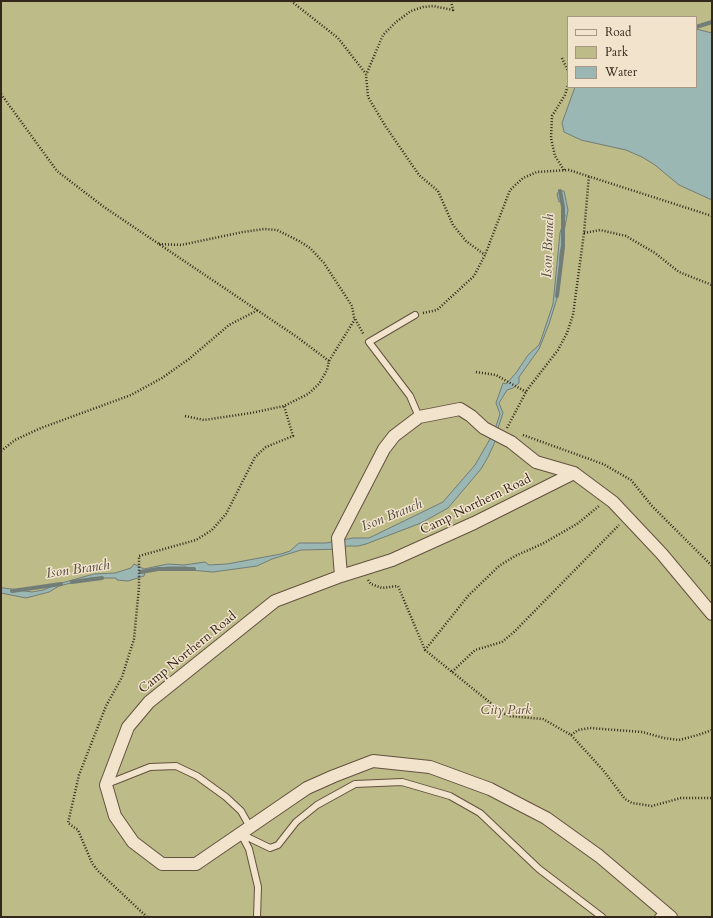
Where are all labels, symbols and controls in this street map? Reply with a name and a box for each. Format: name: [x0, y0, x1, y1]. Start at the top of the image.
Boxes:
legend: [567, 16, 697, 88]
text: Road: [605, 24, 631, 40]
text: Park: [605, 44, 628, 60]
text: Water: [605, 64, 637, 80]
water label: Ison Branch: [539, 214, 559, 278]
street label: Camp Northern Road: [418, 471, 534, 539]
water label: Ison Branch: [359, 496, 425, 536]
water label: Ison Branch: [45, 557, 111, 583]
street label: Camp Northern Road: [136, 609, 240, 697]
park label: City Park: [480, 703, 532, 719]

